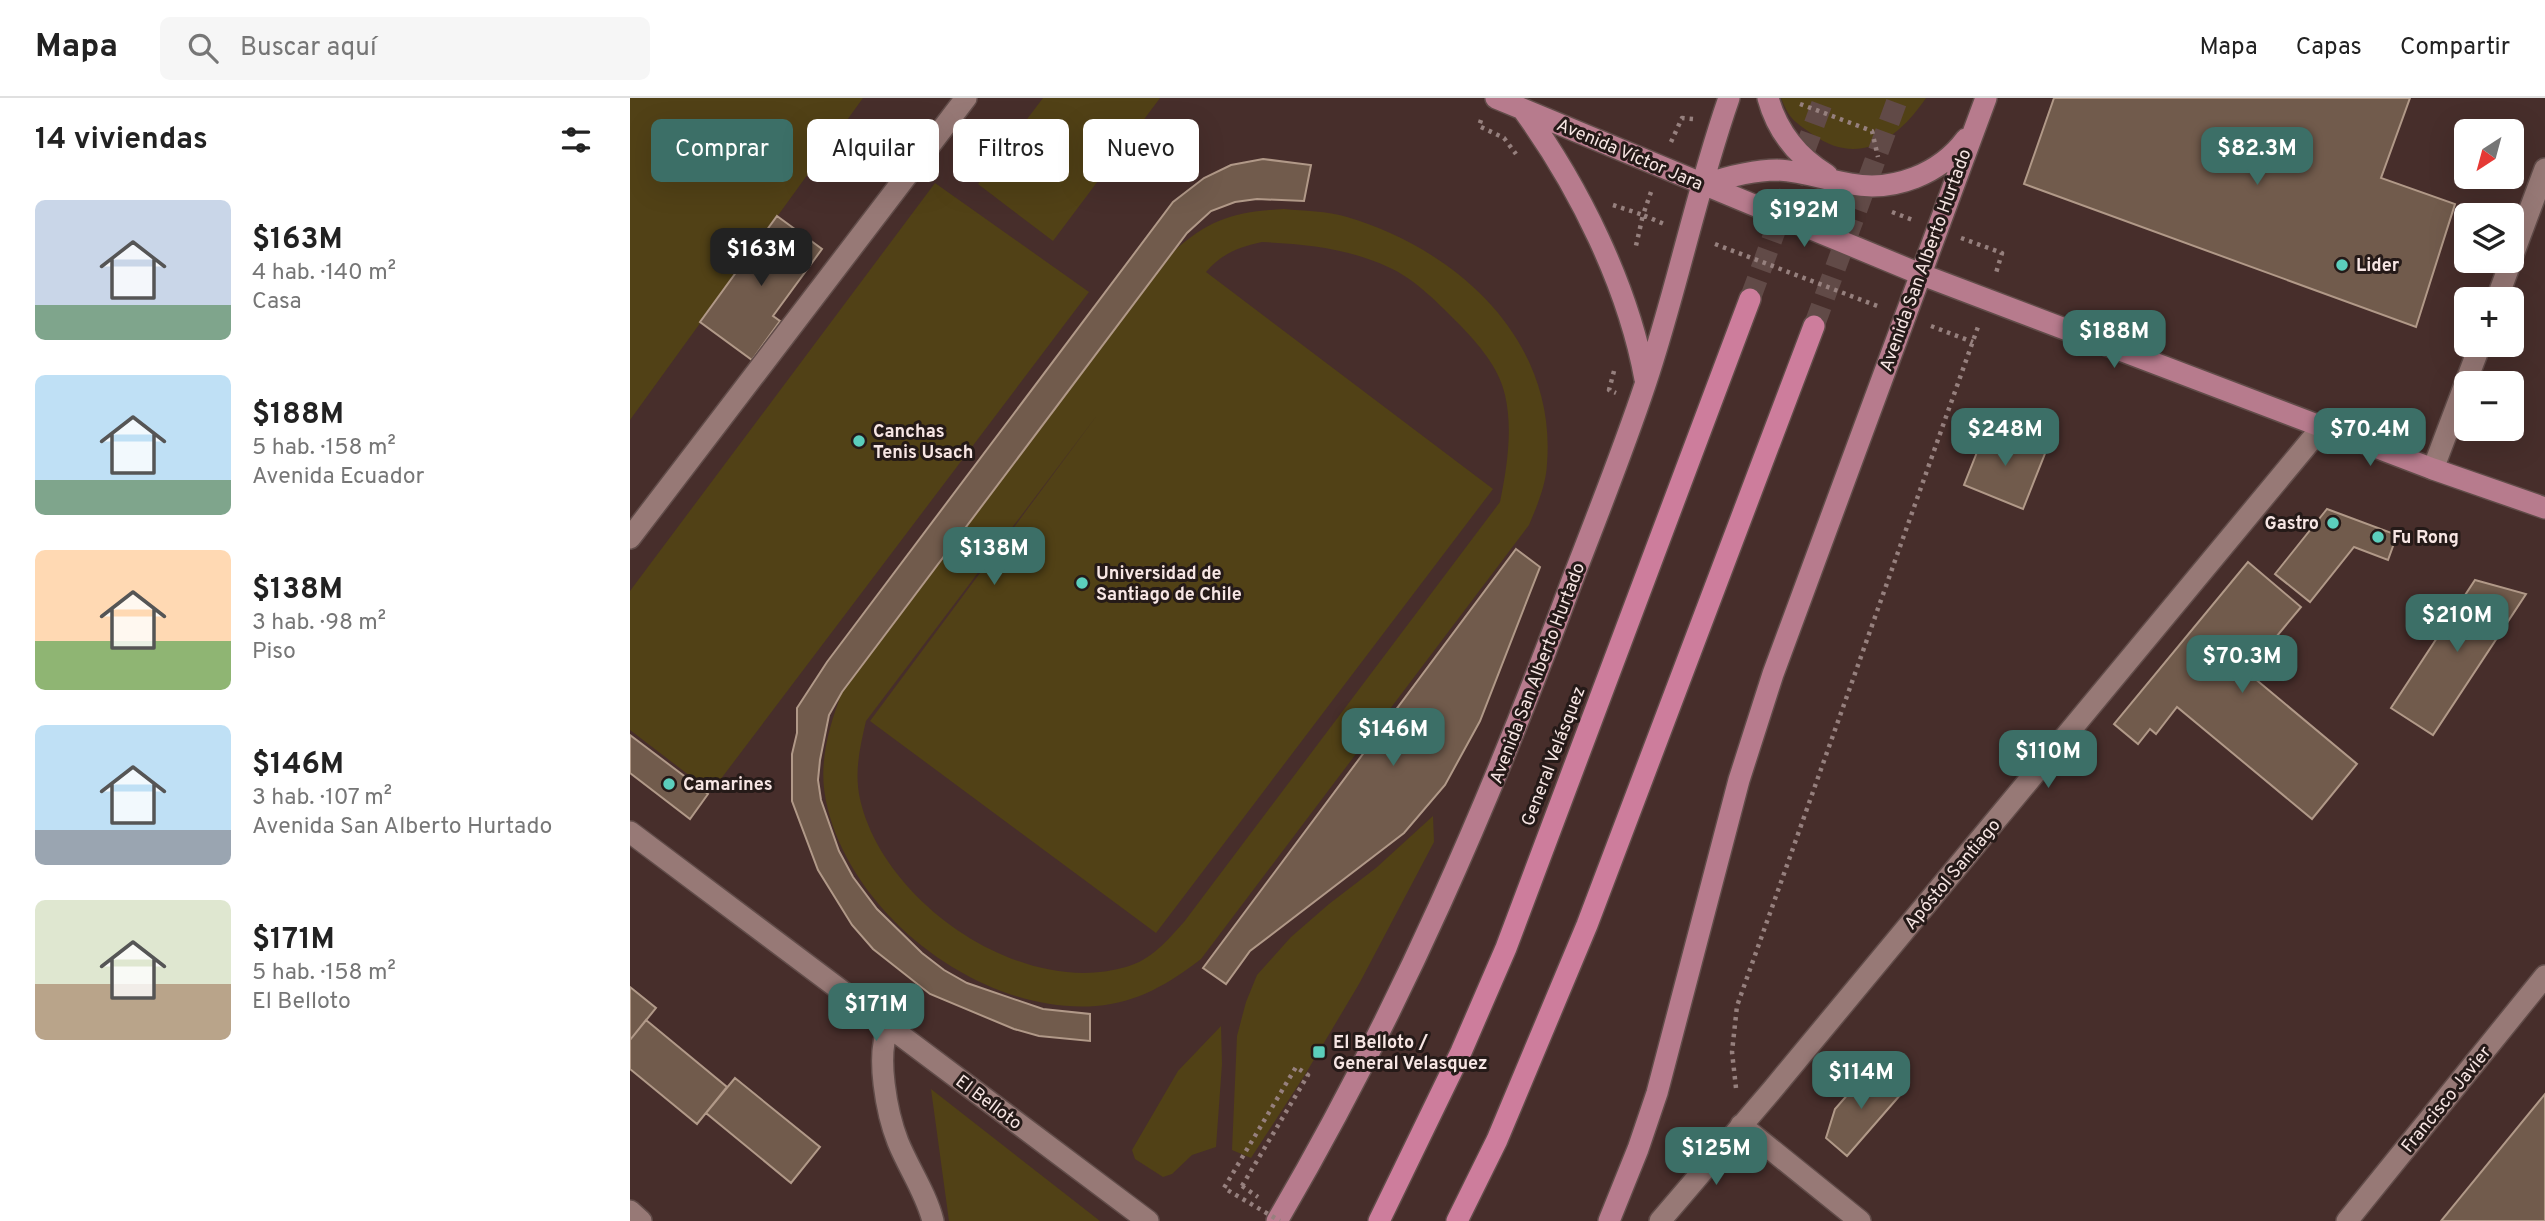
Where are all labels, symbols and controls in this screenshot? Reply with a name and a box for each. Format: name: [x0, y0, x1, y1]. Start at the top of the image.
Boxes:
search box: [160, 17, 650, 80]
text: Mapa: [35, 27, 118, 69]
icon: search: [184, 29, 222, 67]
text: Buscar aquí: [240, 32, 377, 65]
text: Mapa: [2200, 33, 2258, 63]
text: Capas: [2296, 33, 2362, 63]
text: Compartir: [2400, 33, 2510, 63]
street label: Avenida Víctor Jara: [1553, 114, 1706, 197]
chip: Comprar: [651, 119, 793, 182]
chip: Alquilar: [807, 119, 939, 182]
chip: Filtros: [953, 119, 1069, 182]
chip: Nuevo: [1083, 119, 1199, 182]
north arrow: [2454, 119, 2524, 189]
map controls: [2454, 119, 2524, 441]
icon: filters: [557, 121, 595, 159]
text: 14 viviendas: [35, 122, 208, 159]
pin: $82.3M: [2200, 127, 2314, 187]
text: $82.3M: [2217, 135, 2297, 164]
street label: Avenida San Alberto Hurtado: [1875, 146, 1977, 375]
pin: $192M: [1755, 190, 1853, 249]
text: $192M: [1769, 197, 1839, 226]
button: layers: [2454, 203, 2524, 273]
text: $163M: [252, 222, 343, 259]
icon: home: [91, 228, 175, 312]
pin: $163M: [712, 228, 810, 288]
text: $163M: [726, 236, 796, 265]
place label: Lider: [2356, 255, 2400, 278]
marker: Lider: [2334, 257, 2350, 273]
text: 4 hab. · 140 m²: [252, 259, 396, 288]
button: +: [2454, 287, 2524, 357]
text: Casa: [252, 288, 302, 317]
pin: $188M: [2065, 310, 2163, 370]
text: $188M: [2079, 318, 2149, 347]
button: −: [2454, 371, 2524, 441]
text: $188M: [252, 397, 344, 434]
icon: home: [91, 403, 175, 487]
pin: $248M: [1956, 408, 2054, 468]
pin: $70.4M: [2313, 408, 2427, 468]
text: $248M: [1967, 416, 2043, 445]
text: $70.4M: [2330, 416, 2410, 445]
place label: Canchas Tenis Usach: [873, 421, 973, 465]
marker: Canchas Tenis Usach: [851, 433, 867, 449]
text: 5 hab. · 158 m²: [252, 434, 396, 463]
text: Avenida Ecuador: [252, 463, 424, 492]
place label: Gastro: [2265, 513, 2319, 536]
marker: Gastro: [2325, 515, 2341, 531]
place label: Fu Rong: [2392, 527, 2459, 550]
pin: $138M: [945, 528, 1043, 587]
marker: Fu Rong: [2370, 529, 2386, 545]
text: $138M: [959, 535, 1029, 564]
street label: Avenida San Alberto Hurtado: [1486, 560, 1591, 787]
place label: Universidad de Santiago de Chile: [1096, 563, 1242, 607]
text: $138M: [252, 572, 343, 609]
marker: Universidad de Santiago de Chile: [1074, 575, 1090, 591]
icon: home: [91, 578, 175, 662]
pin: $210M: [2408, 594, 2506, 654]
text: $210M: [2422, 602, 2492, 631]
text: 3 hab. · 98 m²: [252, 609, 386, 638]
pin: $70.3M: [2185, 636, 2299, 695]
text: Piso: [252, 638, 296, 667]
text: $70.3M: [2202, 643, 2282, 672]
street label: General Velásquez: [1517, 683, 1592, 830]
pin: $146M: [1344, 708, 1442, 768]
text: $146M: [1358, 716, 1428, 745]
pin: $110M: [1999, 730, 2097, 790]
text: $110M: [2015, 738, 2081, 767]
text: $146M: [252, 747, 344, 784]
icon: home: [91, 753, 175, 837]
place label: Camarines: [683, 774, 773, 797]
marker: Camarines: [661, 776, 677, 792]
text: 3 hab. · 107 m²: [252, 784, 392, 813]
text: Avenida San Alberto Hurtado: [252, 813, 552, 842]
street label: Apóstol Santiago: [1900, 815, 2006, 935]
text: $171M: [252, 922, 335, 959]
icon: home: [91, 928, 175, 1012]
text: 5 hab. · 158 m²: [252, 959, 396, 988]
pin: $171M: [827, 984, 925, 1043]
text: El Belloto: [252, 988, 351, 1017]
text: $171M: [844, 991, 908, 1020]
place label: El Belloto / General Velasquez: [1333, 1032, 1488, 1076]
street label: Francisco Javier: [2397, 1042, 2497, 1158]
marker: El Belloto / General Velasquez: [1311, 1044, 1327, 1060]
pin: $114M: [1812, 1052, 1910, 1111]
text: $114M: [1828, 1059, 1894, 1088]
street label: El Belloto: [950, 1071, 1026, 1136]
pin: $125M: [1667, 1128, 1765, 1187]
text: $125M: [1681, 1135, 1751, 1164]

